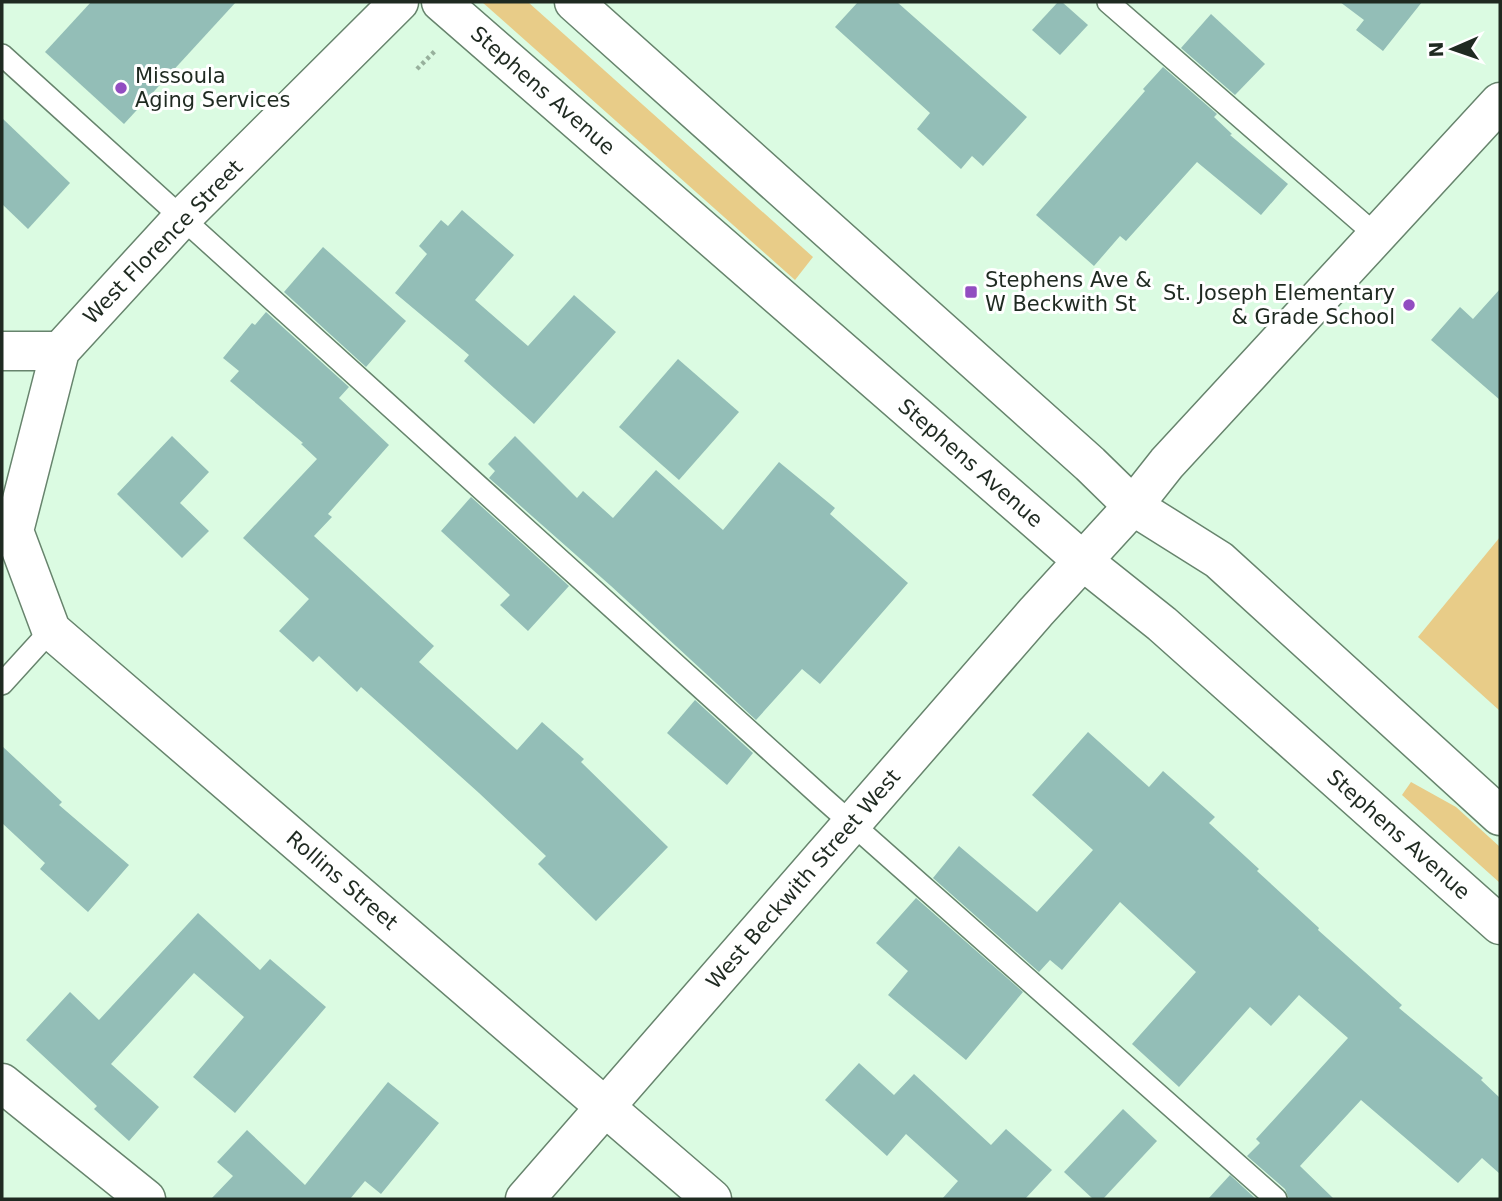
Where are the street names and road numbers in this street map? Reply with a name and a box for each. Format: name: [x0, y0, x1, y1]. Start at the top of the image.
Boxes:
street label: Stephens Avenue: [466, 21, 620, 160]
street label: West Florence Street: [79, 155, 247, 329]
street label: Stephens Avenue: [894, 394, 1047, 532]
street label: West Beckwith Street West: [701, 765, 905, 994]
street label: Stephens Avenue: [1322, 765, 1475, 904]
street label: Rollins Street: [281, 826, 402, 935]

